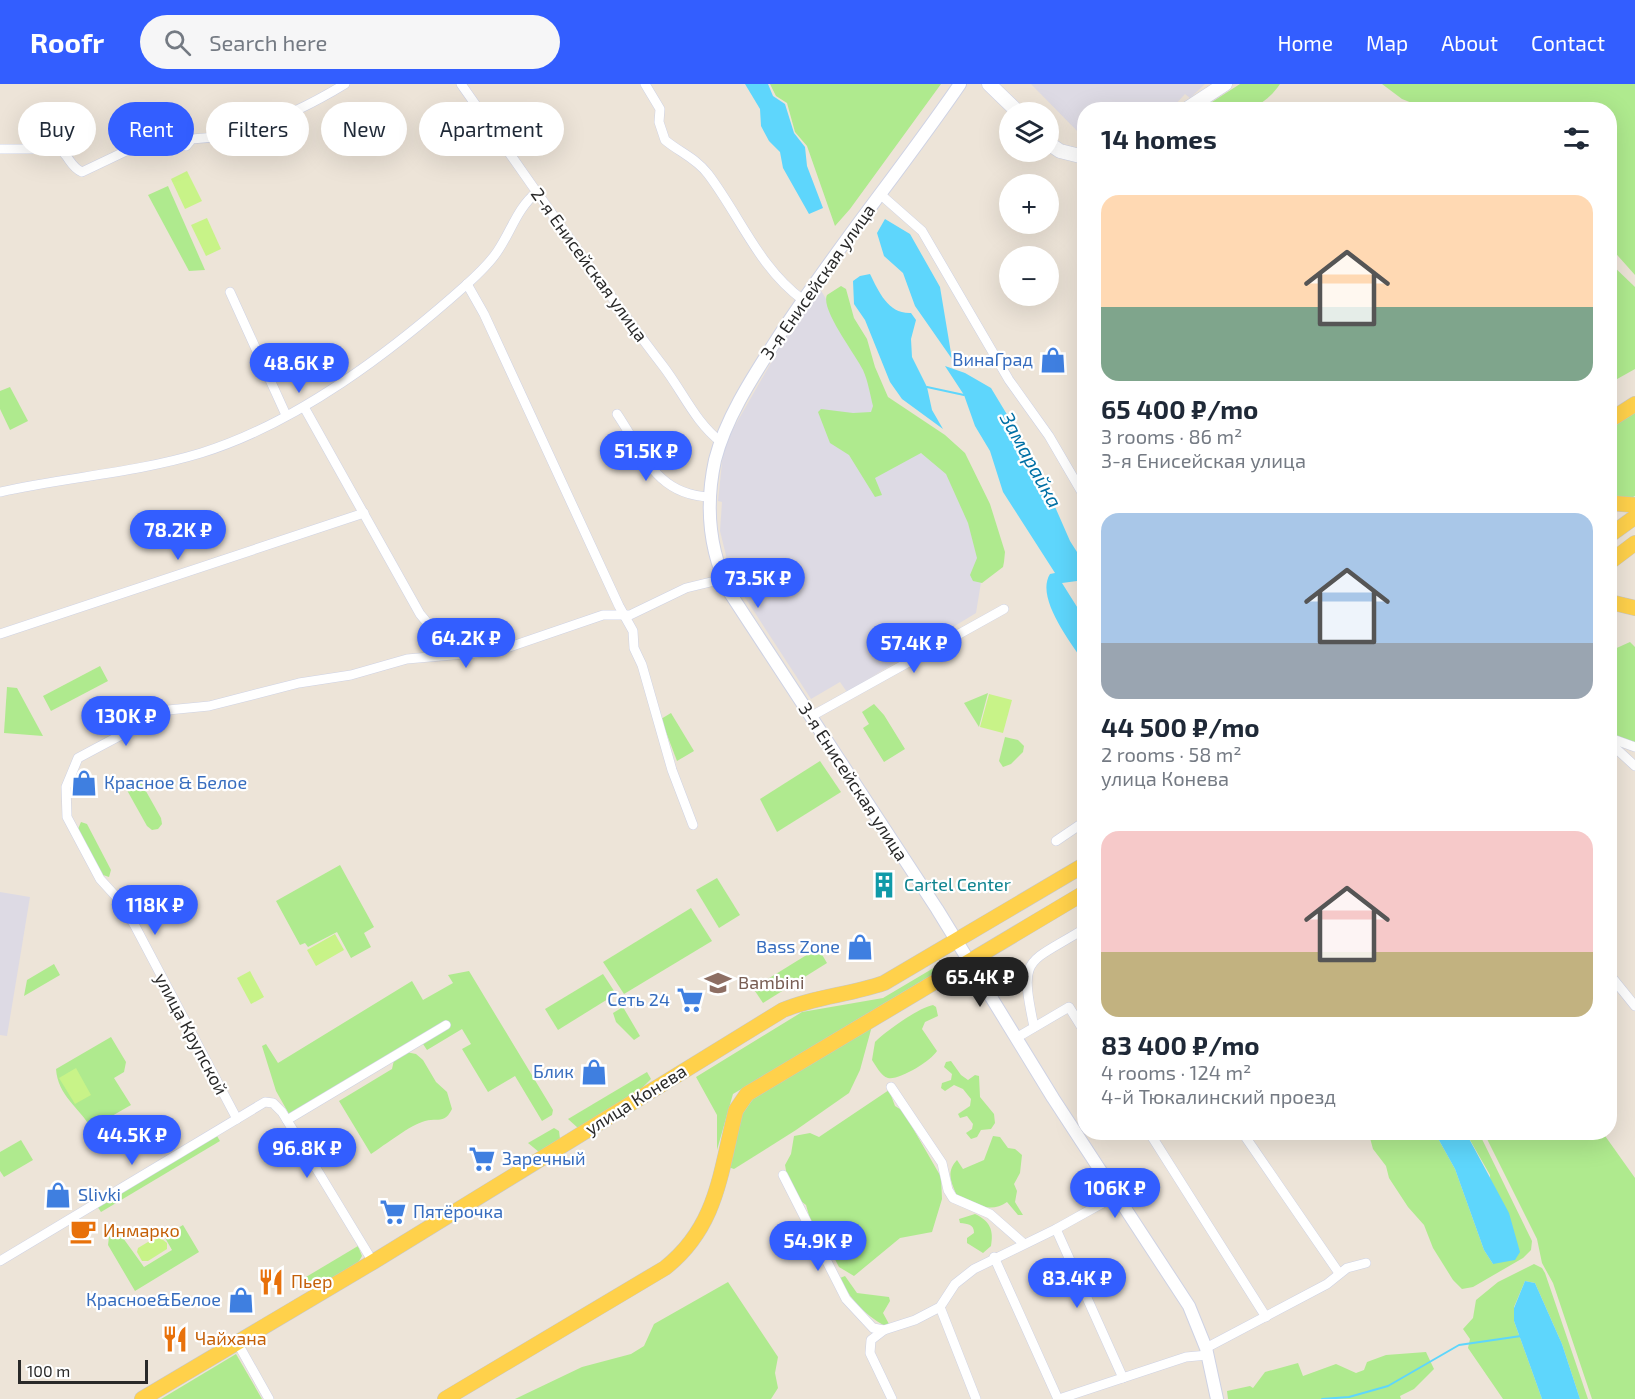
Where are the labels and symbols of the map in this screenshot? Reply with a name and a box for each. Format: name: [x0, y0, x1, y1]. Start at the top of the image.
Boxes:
street label: 2-я Енисейская улица: [527, 183, 653, 346]
street label: 3-я Енисейская улица: [755, 200, 879, 363]
pin: 48.6K ₽: [244, 343, 354, 394]
shop icon: ВинаГрад: [1038, 345, 1068, 375]
place label: ВинаГрад: [952, 348, 1033, 370]
water label: Замарайка: [995, 407, 1068, 511]
pin: 51.5K ₽: [591, 431, 701, 482]
pin: 78.2K ₽: [123, 510, 233, 561]
pin: 73.5K ₽: [703, 558, 813, 609]
pin: 64.2K ₽: [411, 618, 521, 669]
pin: 57.4K ₽: [859, 623, 969, 674]
pin: 130K ₽: [77, 696, 175, 747]
street label: 3-я Енисейская улица: [794, 698, 913, 865]
shop icon: Красное & Белое: [69, 768, 99, 798]
place label: Красное & Белое: [104, 771, 247, 793]
building icon: Cartel Center: [869, 870, 899, 900]
place label: Cartel Center: [904, 873, 1011, 895]
pin: 118K ₽: [106, 885, 204, 936]
shop icon: Bass Zone: [845, 932, 875, 962]
place label: Bass Zone: [756, 935, 840, 957]
pin: 65.4K ₽: [925, 957, 1035, 1008]
school or university icon: Bambini: [703, 968, 733, 998]
street label: улица Крупской: [151, 969, 233, 1098]
place label: Bambini: [738, 971, 804, 993]
supermarket icon: Сеть 24: [675, 985, 705, 1015]
place label: Сеть 24: [607, 988, 670, 1010]
shop icon: Блик: [579, 1057, 609, 1087]
street label: улица Конева: [581, 1059, 690, 1139]
place label: Блик: [533, 1060, 574, 1082]
pin: 44.5K ₽: [77, 1115, 187, 1166]
pin: 96.8K ₽: [252, 1128, 362, 1179]
supermarket icon: Заречный: [467, 1144, 497, 1174]
place label: Заречный: [502, 1147, 586, 1169]
pin: 106K ₽: [1066, 1168, 1164, 1219]
shop icon: Slivki: [43, 1180, 73, 1210]
place label: Slivki: [78, 1183, 121, 1205]
supermarket icon: Пятёрочка: [378, 1197, 408, 1227]
place label: Пятёрочка: [413, 1200, 503, 1222]
cafe icon: Инмарко: [68, 1216, 98, 1246]
place label: Инмарко: [103, 1219, 180, 1241]
pin: 54.9K ₽: [763, 1221, 873, 1272]
pin: 83.4K ₽: [1022, 1258, 1132, 1309]
restaurant icon: Пьер: [256, 1267, 286, 1297]
place label: Пьер: [291, 1270, 333, 1292]
shop icon: Красное&Белое: [226, 1285, 256, 1315]
place label: Красное&Белое: [86, 1288, 221, 1310]
restaurant icon: Чайхана: [160, 1324, 190, 1354]
place label: Чайхана: [195, 1327, 267, 1349]
scale bar: [18, 1357, 148, 1384]

